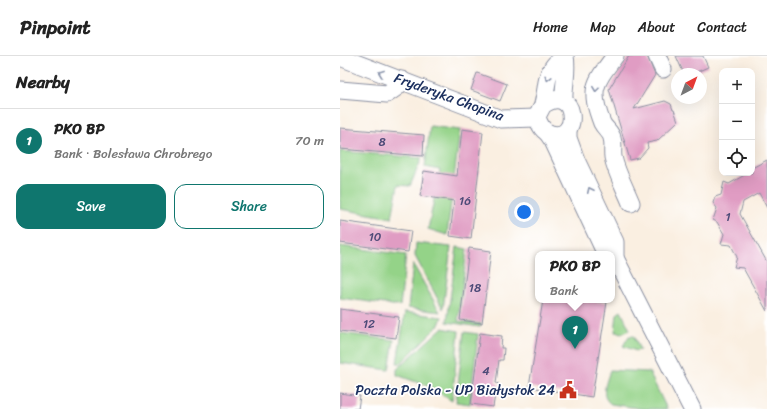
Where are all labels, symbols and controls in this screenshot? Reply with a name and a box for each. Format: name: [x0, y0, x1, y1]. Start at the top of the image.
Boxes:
text: Pinpoint: [20, 11, 91, 44]
text: Home: [533, 15, 568, 40]
text: Map: [590, 15, 616, 40]
text: About: [638, 15, 675, 40]
text: Contact: [697, 15, 747, 40]
street label: Fryderyka Chopina: [391, 66, 508, 129]
text: Nearby: [16, 67, 70, 97]
north arrow: [671, 68, 707, 104]
map controls: [719, 68, 755, 176]
button: +: [719, 68, 755, 104]
one-way arrow: [378, 69, 385, 77]
one-way arrow: [544, 75, 552, 81]
one-way arrow: [591, 86, 600, 92]
button: −: [719, 104, 755, 140]
text: PKO BP: [54, 116, 105, 142]
text: 1: [26, 129, 32, 152]
text: 70 m: [295, 129, 324, 152]
house number: 8: [378, 131, 386, 153]
button: locate: [719, 140, 755, 176]
text: Bank · Bolesława Chrobrego: [54, 142, 212, 165]
button: Save: [16, 184, 166, 229]
button: Share: [174, 184, 324, 229]
one-way arrow: [587, 187, 595, 194]
house number: 16: [459, 190, 471, 212]
your location: [514, 202, 534, 222]
house number: 1: [725, 206, 731, 228]
house number: 10: [369, 226, 382, 248]
popup: [535, 251, 615, 303]
text: PKO BP: [550, 253, 600, 279]
house number: 18: [469, 277, 481, 299]
text: Bank: [550, 279, 578, 302]
house number: 12: [363, 313, 375, 335]
pin: 1: [562, 316, 588, 349]
house number: 4: [482, 360, 490, 382]
place label: Poczta Polska - UP Białystok 24: [355, 378, 555, 403]
public building icon: Poczta Polska - UP Białystok 24: [558, 380, 578, 400]

